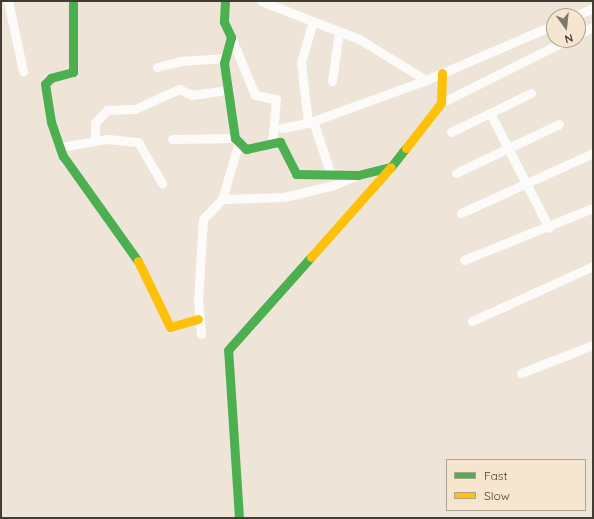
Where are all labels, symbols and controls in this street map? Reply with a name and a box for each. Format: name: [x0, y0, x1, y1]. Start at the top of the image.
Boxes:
north arrow: [546, 8, 586, 48]
text: N: [563, 31, 575, 46]
legend: [446, 459, 586, 511]
text: Fast: [484, 468, 508, 483]
text: Slow: [484, 488, 510, 503]

